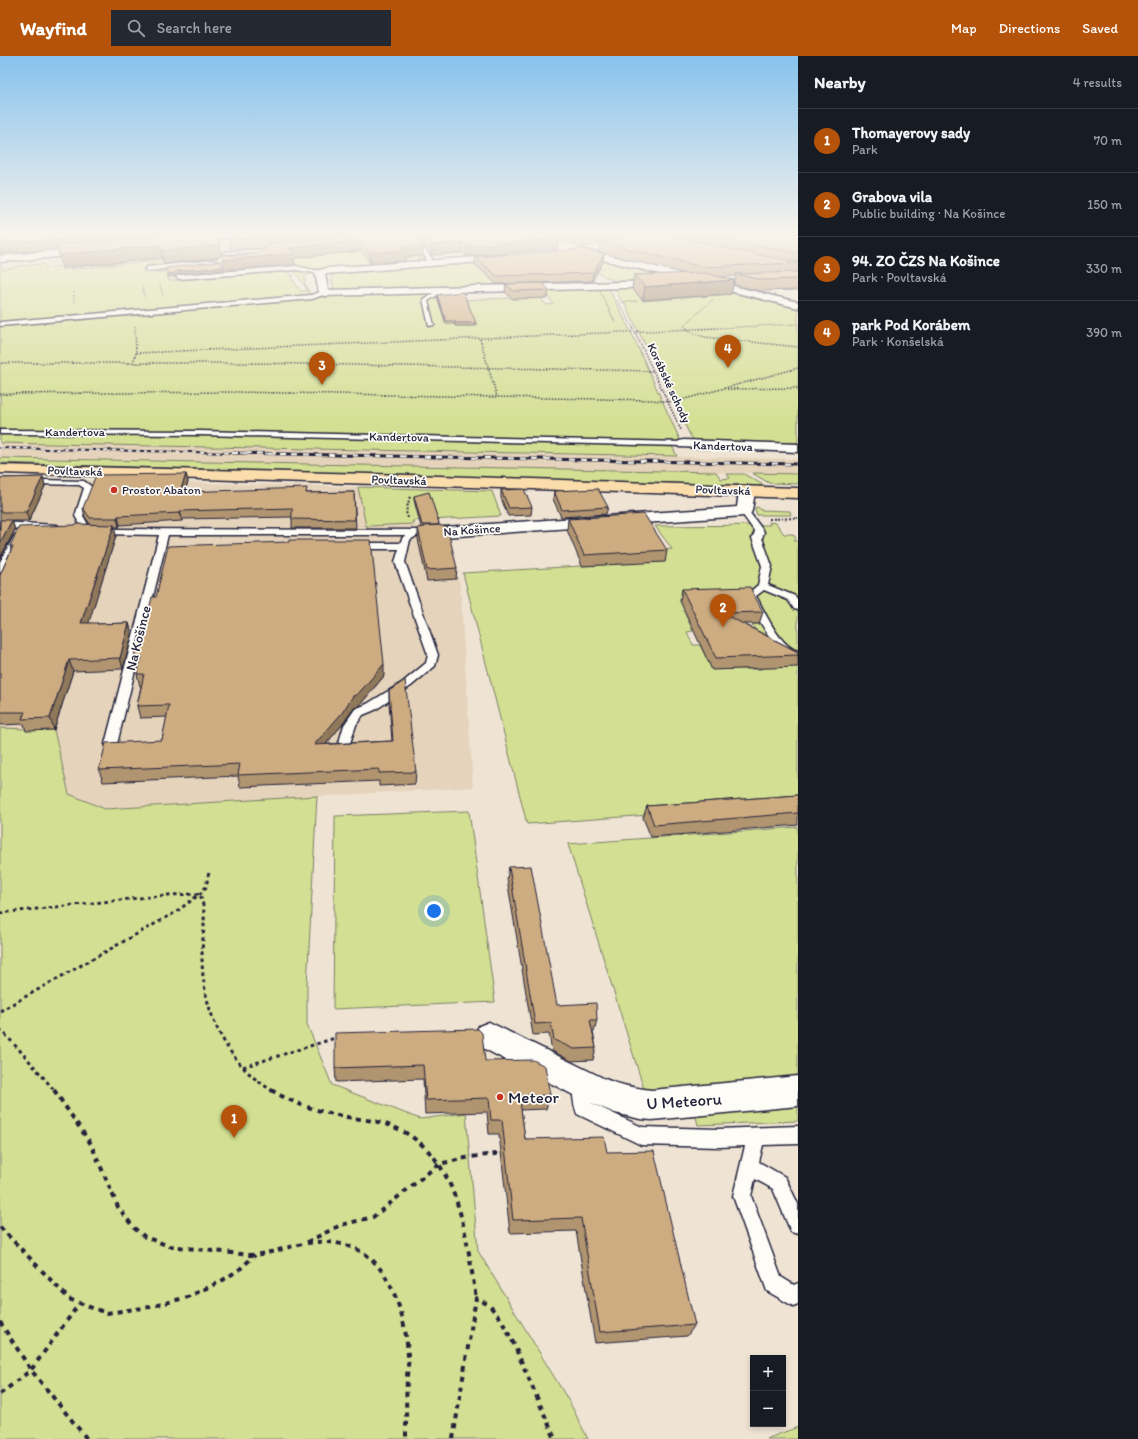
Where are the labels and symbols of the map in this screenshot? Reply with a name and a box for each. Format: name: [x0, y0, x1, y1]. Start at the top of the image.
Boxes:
pin: 4: [715, 335, 741, 368]
street label: Korábské schody: [644, 341, 694, 426]
pin: 3: [309, 352, 335, 385]
street label: Kandertova: [45, 425, 106, 439]
street label: Kandertova: [369, 429, 430, 445]
street label: Kandertova: [693, 438, 754, 454]
street label: Povltavská: [47, 463, 104, 479]
street label: Povltavská: [371, 472, 428, 488]
street label: Povltavská: [695, 482, 752, 498]
place label: Prostor Abaton: [122, 483, 201, 497]
marker: Prostor Abaton: [109, 485, 119, 495]
street label: Na Košince: [443, 521, 501, 539]
pin: 2: [710, 594, 736, 627]
street label: Na Košince: [122, 603, 155, 672]
your location: [424, 901, 444, 921]
place label: Meteor: [508, 1087, 560, 1107]
street label: U Meteoru: [646, 1088, 723, 1114]
marker: Meteor: [495, 1092, 505, 1102]
pin: 1: [221, 1105, 247, 1138]

